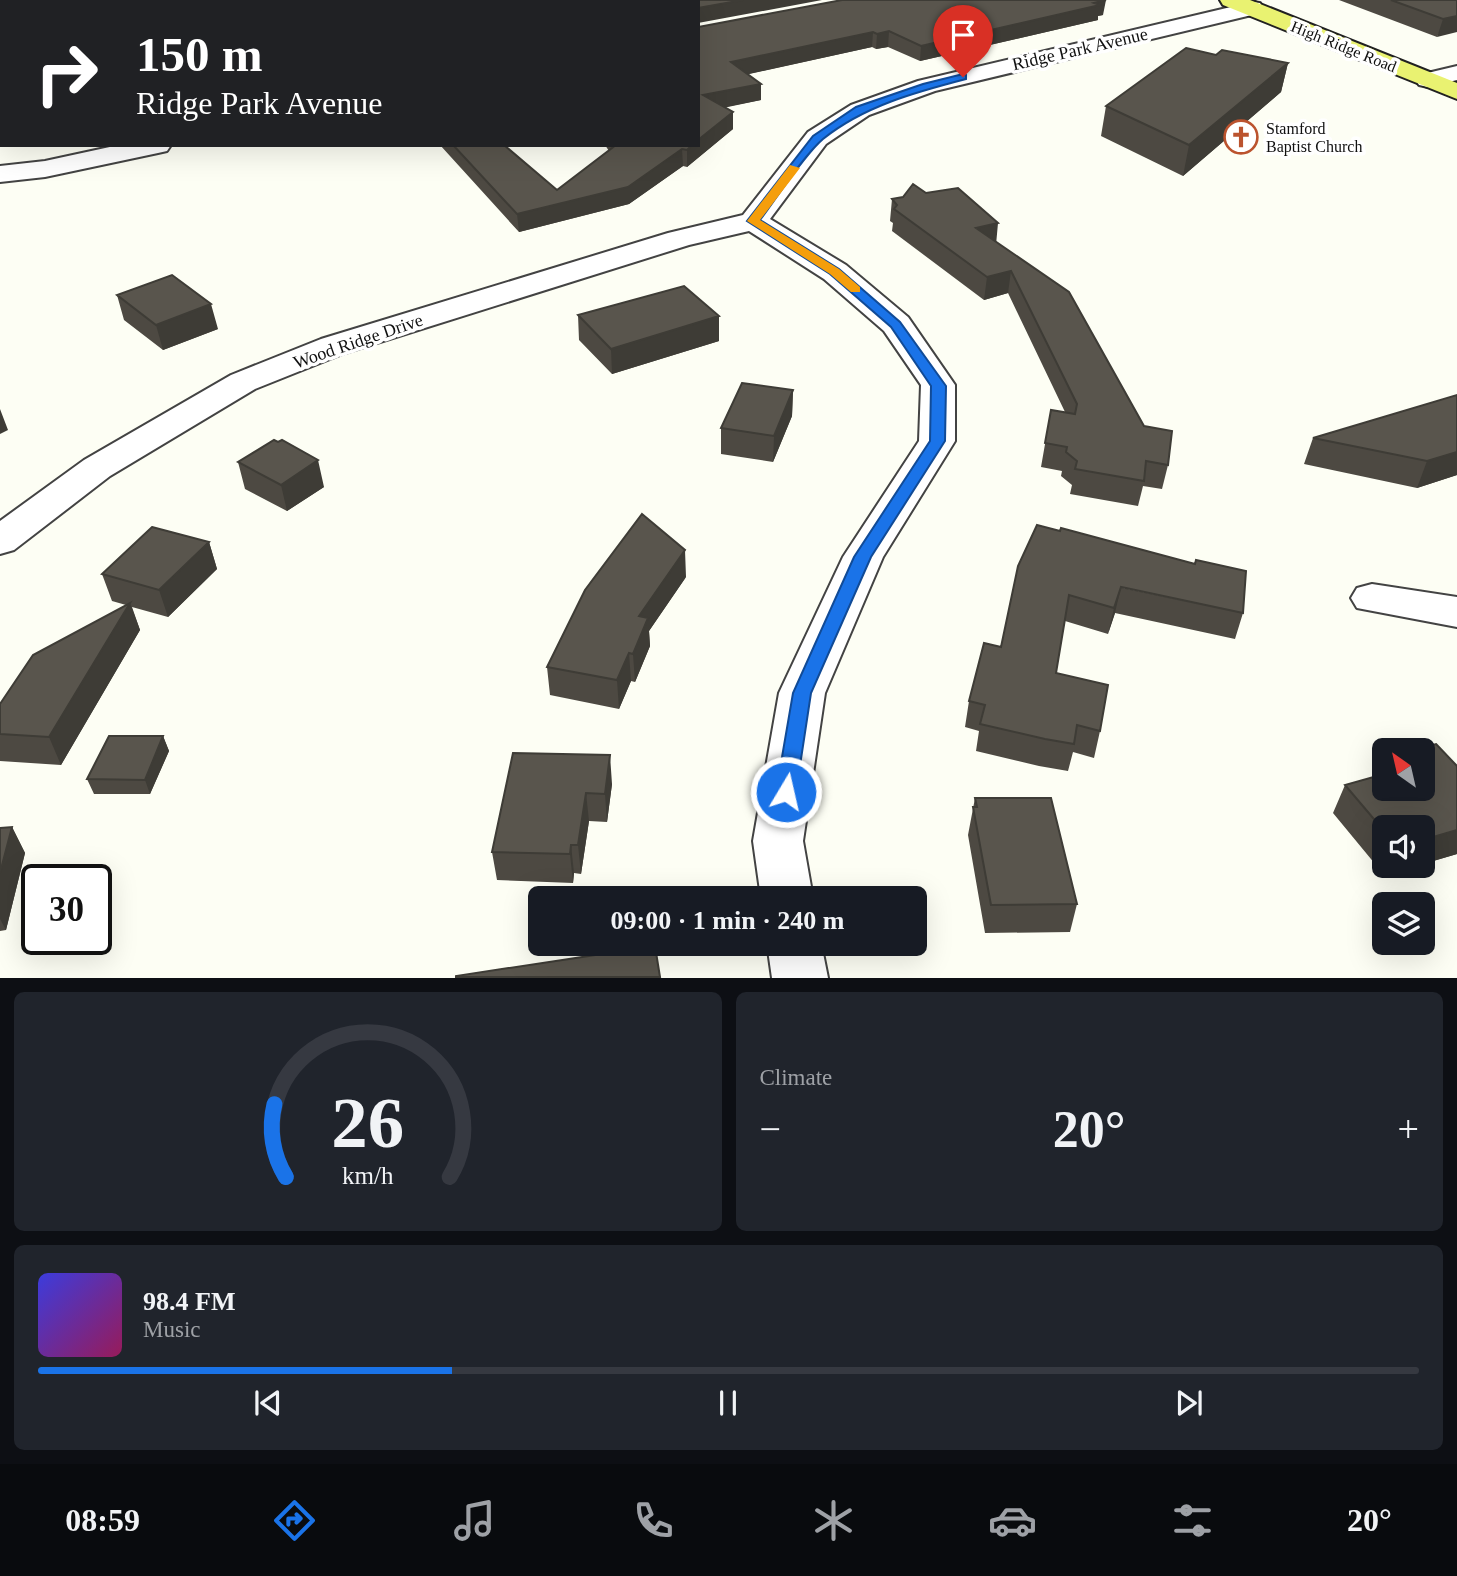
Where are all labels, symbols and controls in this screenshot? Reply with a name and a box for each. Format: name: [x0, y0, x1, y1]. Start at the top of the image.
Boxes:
pin: [933, 5, 993, 77]
icon: arrive: [944, 16, 982, 54]
street label: High Ridge Road: [1288, 18, 1399, 76]
street label: Ridge Park Avenue: [1010, 24, 1150, 74]
text: 150 m: [136, 27, 263, 82]
icon: right: [21, 28, 112, 119]
text: Ridge Park Avenue: [136, 85, 382, 121]
church icon: Stamford Baptist Church: [1222, 118, 1260, 156]
place label: Stamford Baptist Church: [1266, 120, 1362, 156]
street label: Wood Ridge Drive: [291, 309, 425, 373]
north arrow: [1372, 738, 1435, 802]
map controls: [1372, 738, 1435, 955]
position arrow: [749, 755, 823, 829]
button: sound: [1372, 815, 1435, 878]
speed limit sign: 30: [21, 864, 112, 955]
button: layers: [1372, 892, 1435, 955]
text: 09:00 · 1 min · 240 m: [611, 906, 845, 935]
text: Climate: [760, 1065, 832, 1090]
text: 26: [331, 1083, 404, 1164]
text: 20°: [1053, 1101, 1126, 1158]
text: −: [760, 1108, 781, 1150]
text: +: [1398, 1108, 1419, 1150]
text: km/h: [342, 1162, 394, 1189]
text: 98.4 FM: [143, 1287, 235, 1316]
text: Music: [143, 1317, 201, 1342]
icon: previous: [249, 1384, 287, 1422]
icon: pause: [709, 1384, 747, 1422]
icon: next: [1170, 1384, 1208, 1422]
icon: directions: [270, 1496, 319, 1545]
icon: music: [450, 1496, 499, 1545]
icon: phone: [629, 1496, 678, 1545]
icon: climate: [809, 1496, 858, 1545]
icon: car: [988, 1496, 1037, 1545]
icon: filters: [1168, 1496, 1217, 1545]
text: 08:59: [65, 1502, 140, 1538]
text: 20°: [1347, 1502, 1392, 1538]

